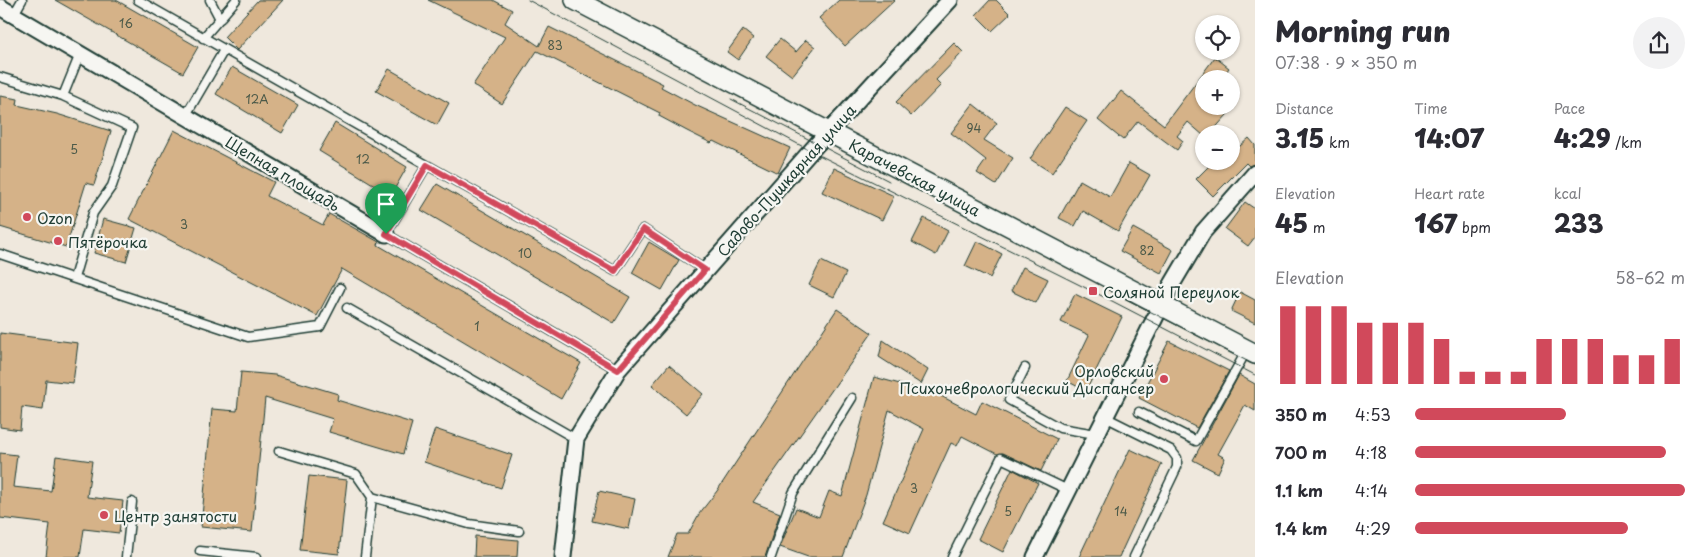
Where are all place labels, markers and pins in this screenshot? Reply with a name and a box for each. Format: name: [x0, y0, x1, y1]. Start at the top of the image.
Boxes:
pin: [365, 183, 407, 234]
place label: Ozon: [37, 206, 73, 229]
marker: Ozon: [21, 211, 33, 223]
place label: Пятёрочка: [68, 230, 148, 253]
marker: Пятёрочка: [52, 235, 64, 247]
place label: Соляной Переулок: [1103, 280, 1239, 303]
marker: Соляной Переулок: [1087, 285, 1099, 297]
place label: Орловский Психоневрологический Диспансер: [899, 359, 1154, 399]
marker: Орловский Психоневрологический Диспансер: [1158, 373, 1170, 385]
place label: Центр занятости: [114, 504, 237, 527]
marker: Центр занятости: [98, 509, 110, 521]

